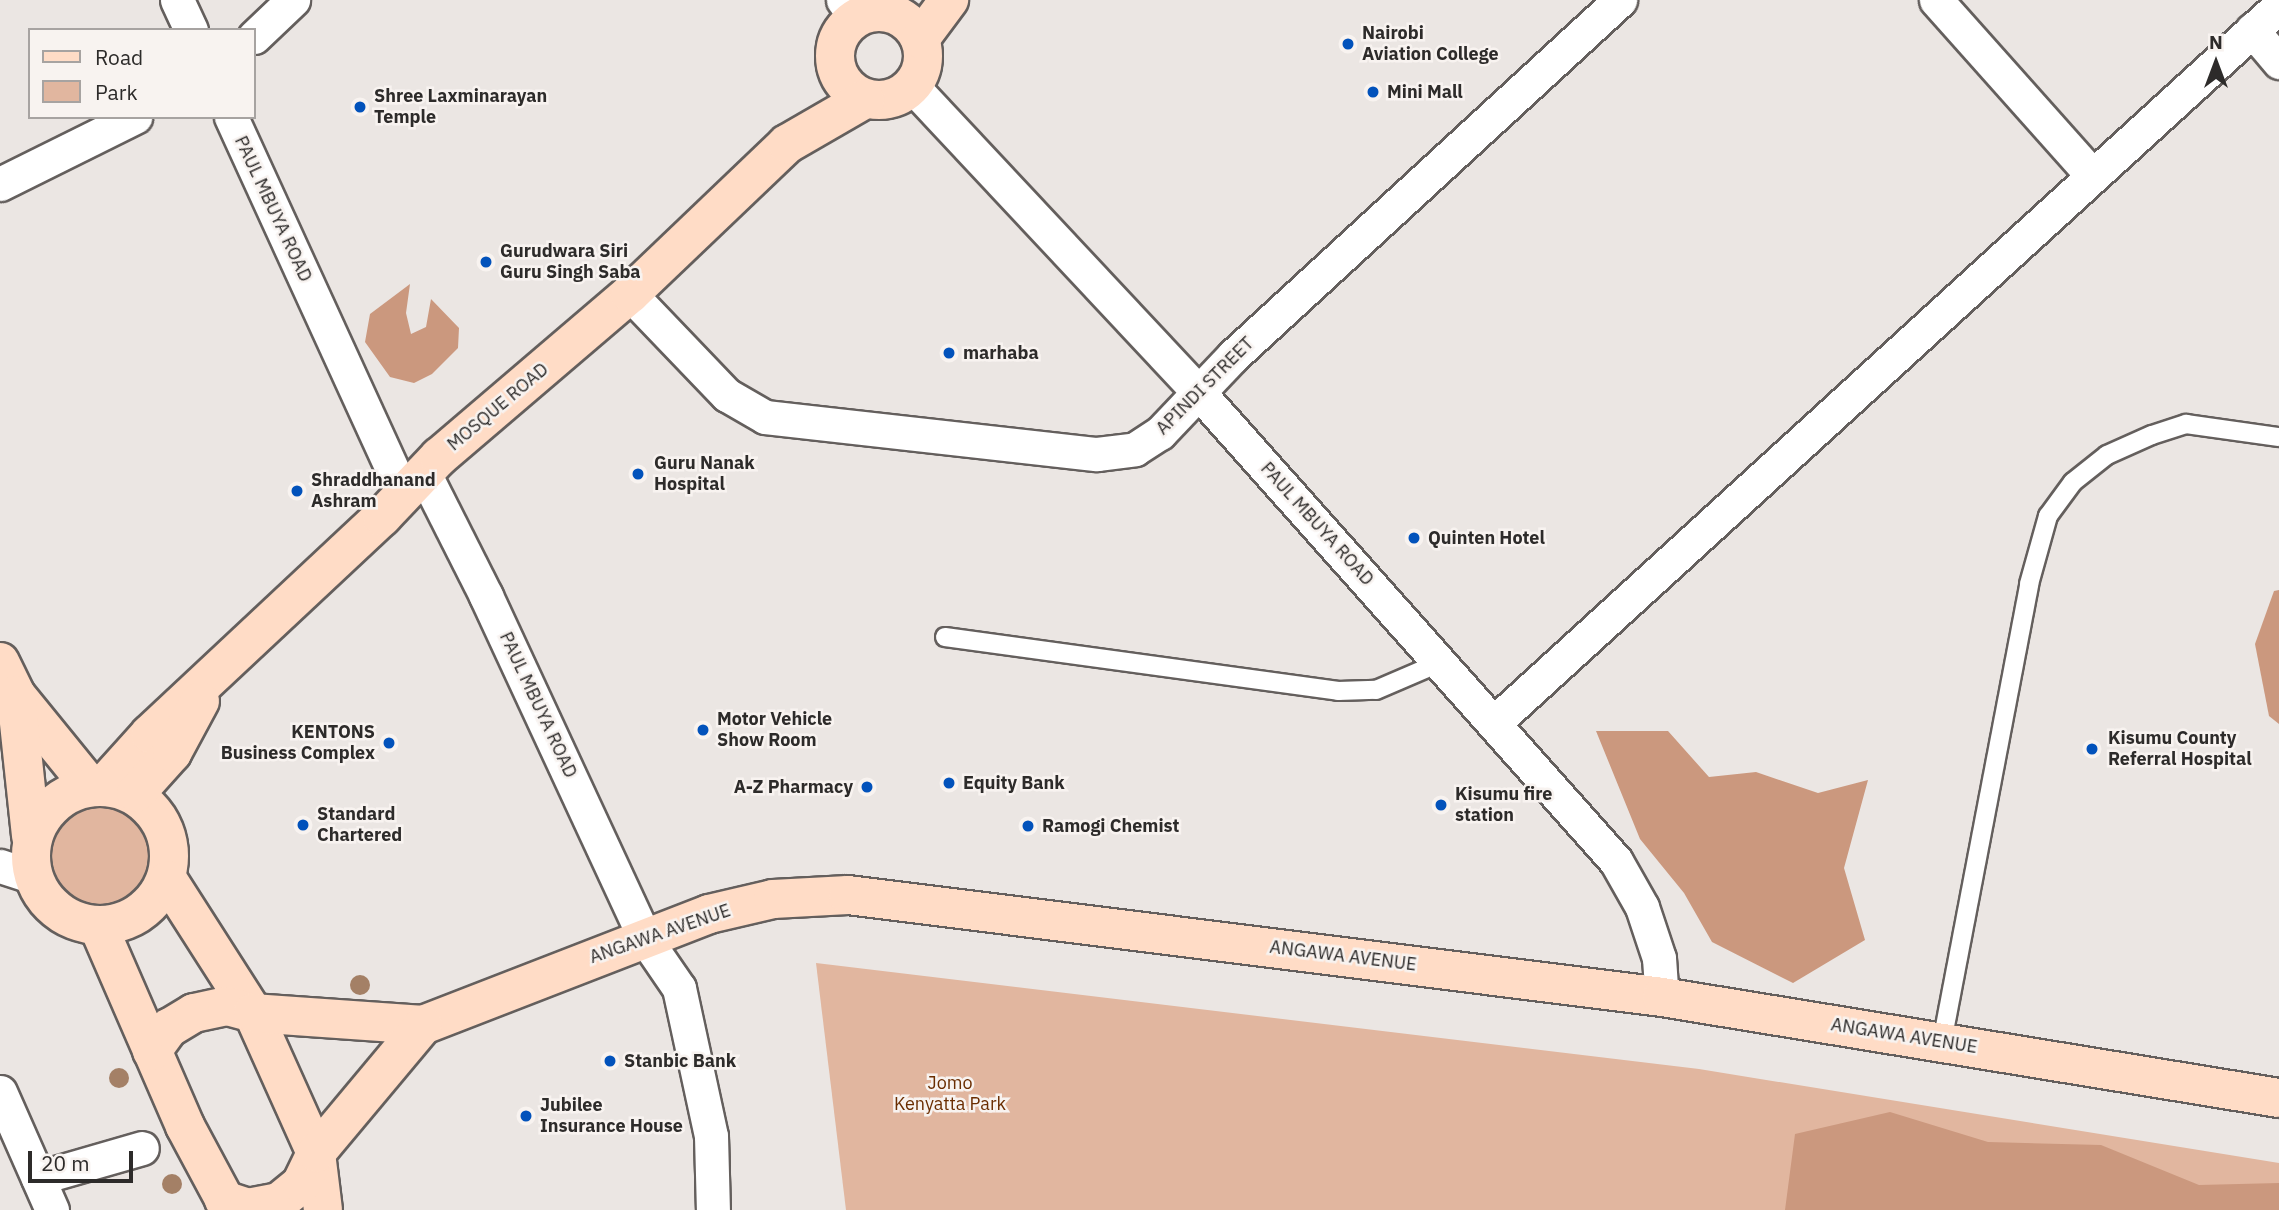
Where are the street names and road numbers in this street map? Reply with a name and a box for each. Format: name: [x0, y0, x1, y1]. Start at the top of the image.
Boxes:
street label: PAUL MBUYA ROAD: [230, 133, 316, 285]
street label: APINDI STREET: [1152, 333, 1258, 439]
street label: MOSQUE ROAD: [443, 359, 553, 455]
street label: PAUL MBUYA ROAD: [1256, 458, 1378, 590]
street label: PAUL MBUYA ROAD: [495, 629, 581, 781]
street label: ANGAWA AVENUE: [587, 900, 733, 968]
street label: ANGAWA AVENUE: [1268, 936, 1418, 976]
street label: ANGAWA AVENUE: [1829, 1014, 1979, 1058]

